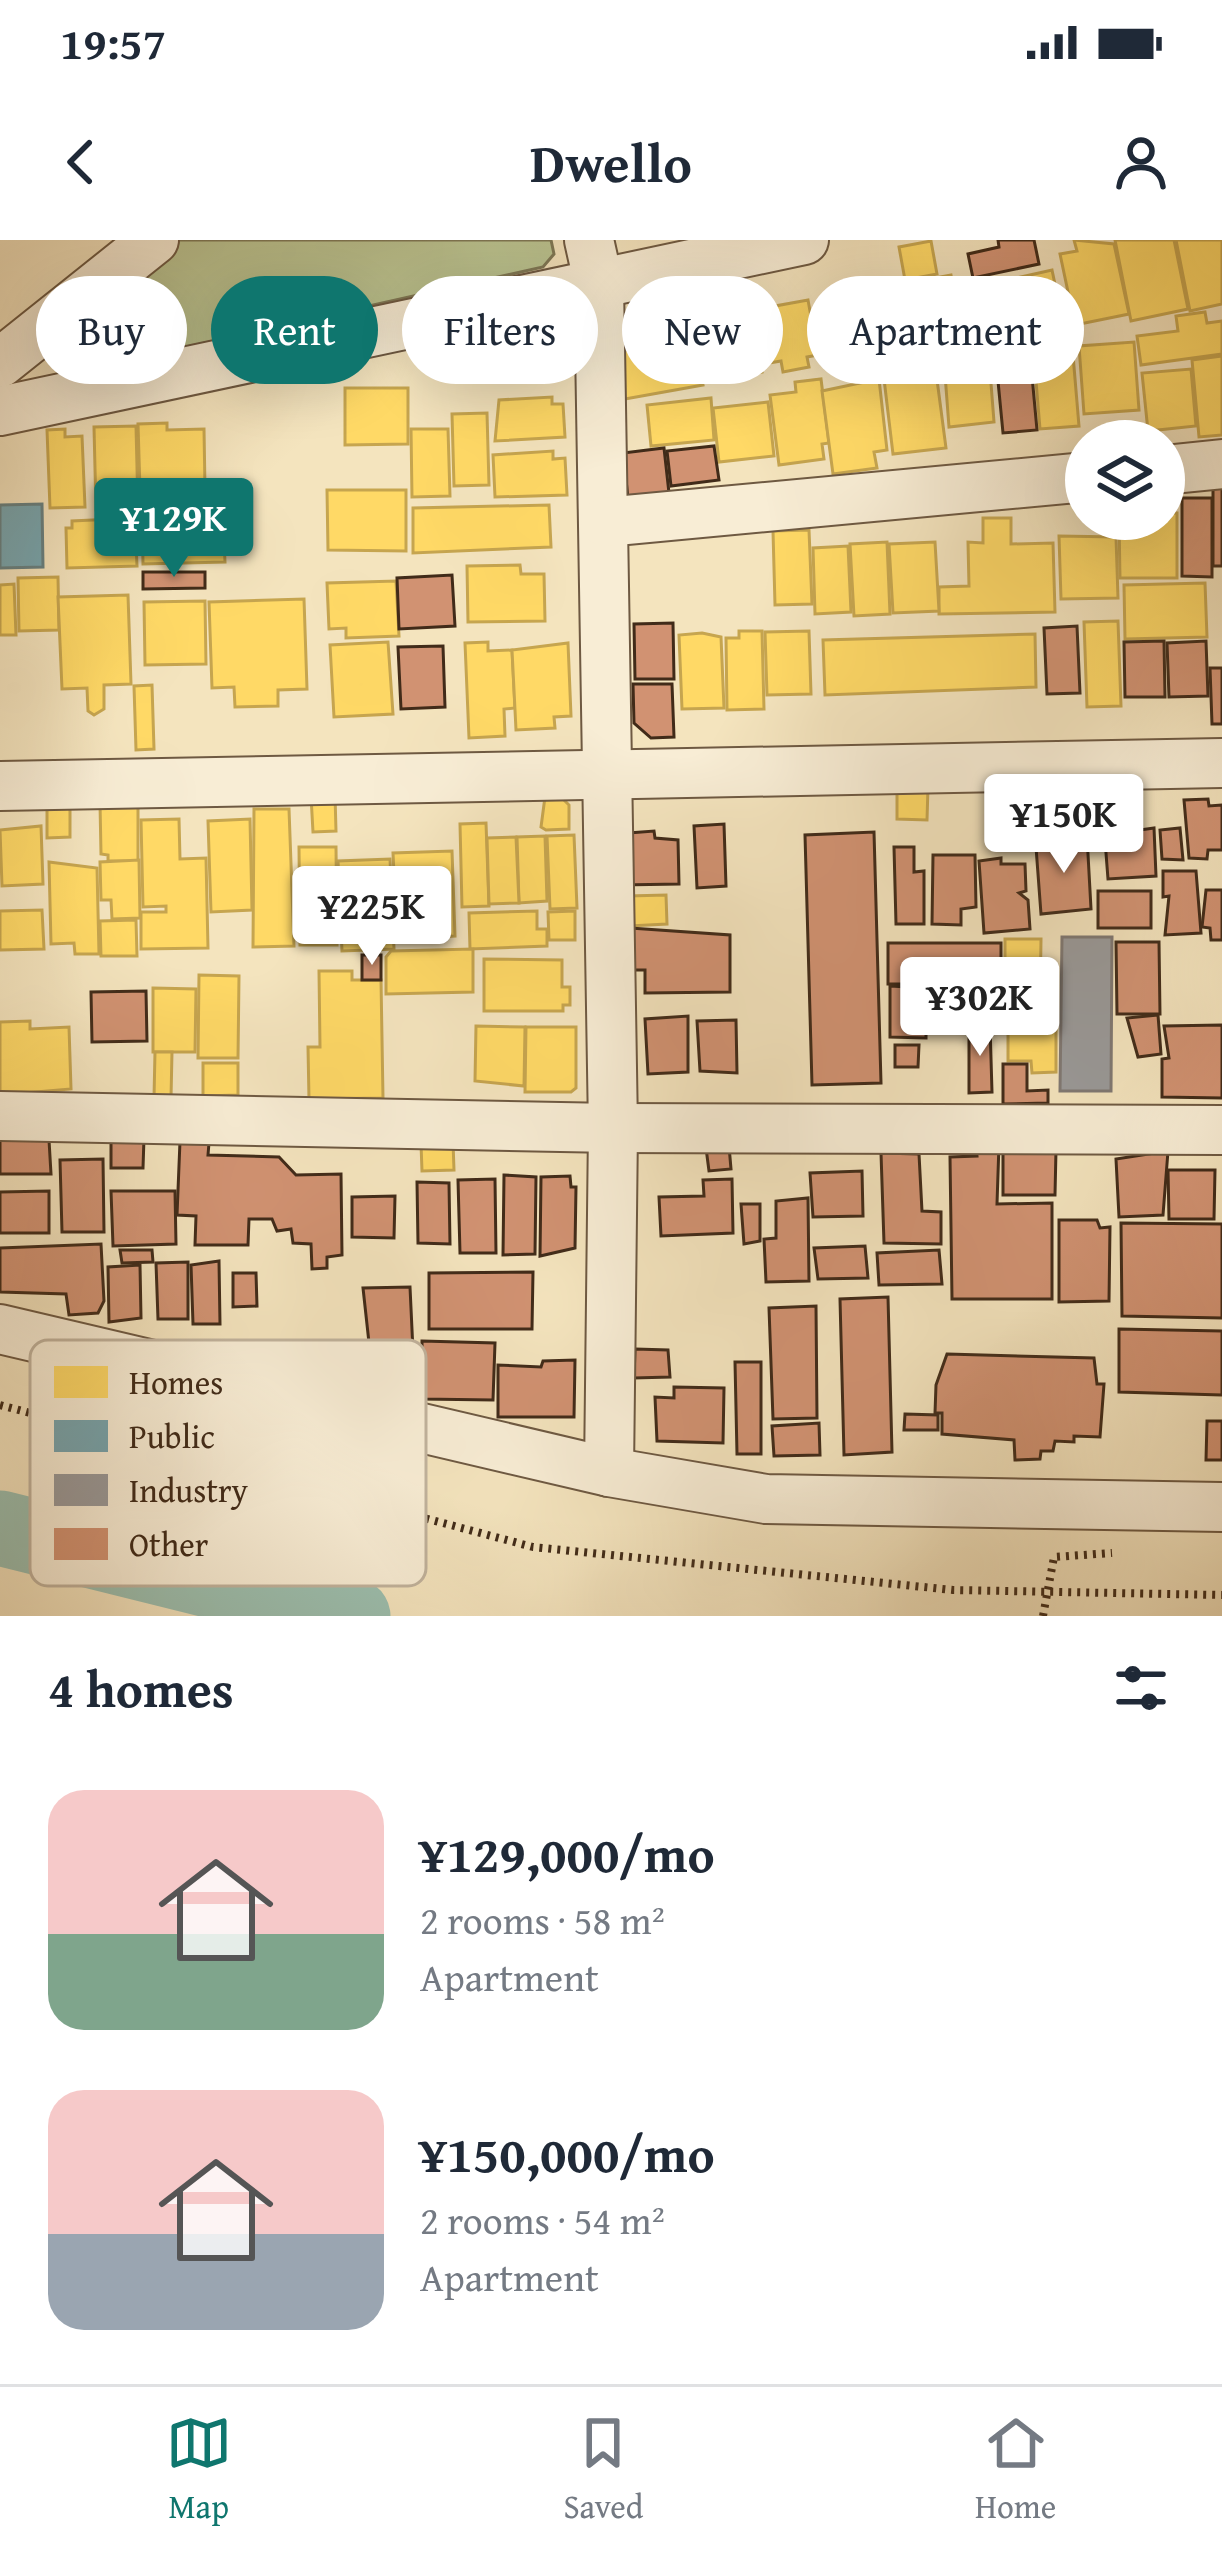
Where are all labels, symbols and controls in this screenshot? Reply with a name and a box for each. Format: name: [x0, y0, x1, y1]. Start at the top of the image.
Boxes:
text: 19:57: [60, 10, 166, 75]
text: Dwello: [530, 123, 692, 202]
icon: back: [48, 129, 114, 195]
icon: person: [1108, 129, 1174, 195]
chip: Buy: [36, 276, 187, 384]
chip: Rent: [211, 276, 378, 384]
chip: Filters: [402, 276, 598, 384]
chip: New: [622, 276, 783, 384]
chip: Apartment: [807, 276, 1084, 384]
map controls: [1065, 420, 1185, 540]
button: layers: [1065, 420, 1185, 540]
pin: ¥129K: [90, 478, 258, 580]
text: ¥129K: [121, 488, 227, 545]
pin: ¥150K: [980, 774, 1148, 876]
text: ¥150K: [1011, 784, 1117, 841]
pin: ¥225K: [288, 866, 456, 968]
text: ¥225K: [319, 876, 425, 933]
pin: ¥302K: [896, 957, 1064, 1059]
text: ¥302K: [927, 967, 1033, 1024]
legend: [30, 1340, 426, 1586]
text: Homes: [129, 1358, 223, 1406]
text: Public: [129, 1412, 215, 1460]
text: Industry: [129, 1466, 248, 1514]
text: Other: [129, 1520, 209, 1568]
text: 4 homes: [48, 1651, 234, 1726]
icon: filters: [1108, 1655, 1174, 1721]
text: ¥129,000/mo: [420, 1816, 715, 1891]
icon: home: [144, 1838, 288, 1982]
text: 2 rooms · 58 m²: [420, 1891, 665, 1948]
text: Apartment: [420, 1948, 599, 2005]
text: ¥150,000/mo: [420, 2116, 715, 2191]
icon: home: [144, 2138, 288, 2282]
text: 2 rooms · 54 m²: [420, 2191, 665, 2248]
text: Apartment: [420, 2248, 599, 2305]
tab: Map: [166, 2410, 232, 2530]
tab: Saved: [563, 2410, 643, 2530]
tab: Home: [975, 2410, 1056, 2530]

